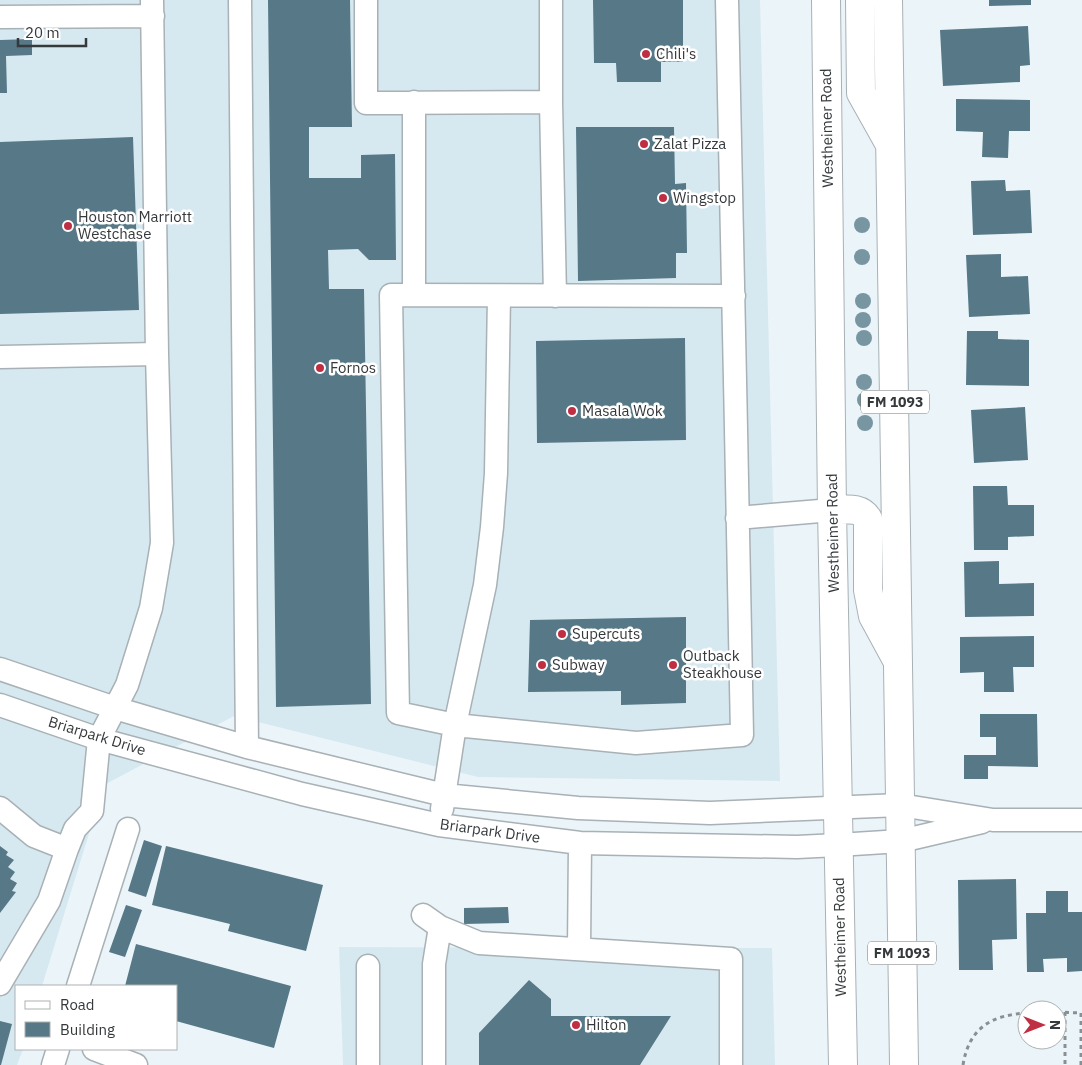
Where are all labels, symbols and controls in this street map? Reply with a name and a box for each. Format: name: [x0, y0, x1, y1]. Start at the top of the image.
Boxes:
scale bar: [18, 15, 85, 47]
text: 20 m: [25, 23, 60, 42]
place label: Chili's: [656, 44, 696, 63]
marker: Chili's: [640, 48, 652, 60]
street label: Westheimer Road: [816, 68, 837, 188]
place label: Zalat Pizza: [654, 134, 726, 153]
marker: Zalat Pizza: [638, 138, 650, 150]
place label: Wingstop: [673, 188, 736, 207]
marker: Wingstop: [657, 192, 669, 204]
place label: Houston Marriott Westchase: [78, 207, 192, 243]
marker: Houston Marriott Westchase: [62, 220, 74, 232]
place label: Fornos: [330, 358, 376, 377]
marker: Fornos: [314, 362, 326, 374]
road number: FM 1093: [861, 391, 929, 414]
place label: Masala Wok: [582, 401, 663, 420]
marker: Masala Wok: [566, 405, 578, 417]
street label: Westheimer Road: [822, 473, 843, 593]
place label: Supercuts: [572, 624, 640, 643]
marker: Supercuts: [556, 628, 568, 640]
place label: Outback Steakhouse: [683, 646, 762, 682]
place label: Subway: [552, 655, 605, 674]
marker: Subway: [536, 659, 548, 671]
marker: Outback Steakhouse: [667, 659, 679, 671]
street label: Briarpark Drive: [46, 712, 148, 759]
street label: Briarpark Drive: [439, 814, 541, 847]
street label: Westheimer Road: [829, 877, 850, 997]
road number: FM 1093: [868, 941, 936, 964]
legend: [15, 985, 178, 1050]
text: Road: [60, 995, 95, 1014]
north arrow: [1017, 1000, 1067, 1050]
place label: Hilton: [586, 1015, 627, 1034]
marker: Hilton: [570, 1019, 582, 1031]
text: Building: [60, 1020, 115, 1039]
text: N: [1046, 1020, 1064, 1030]

